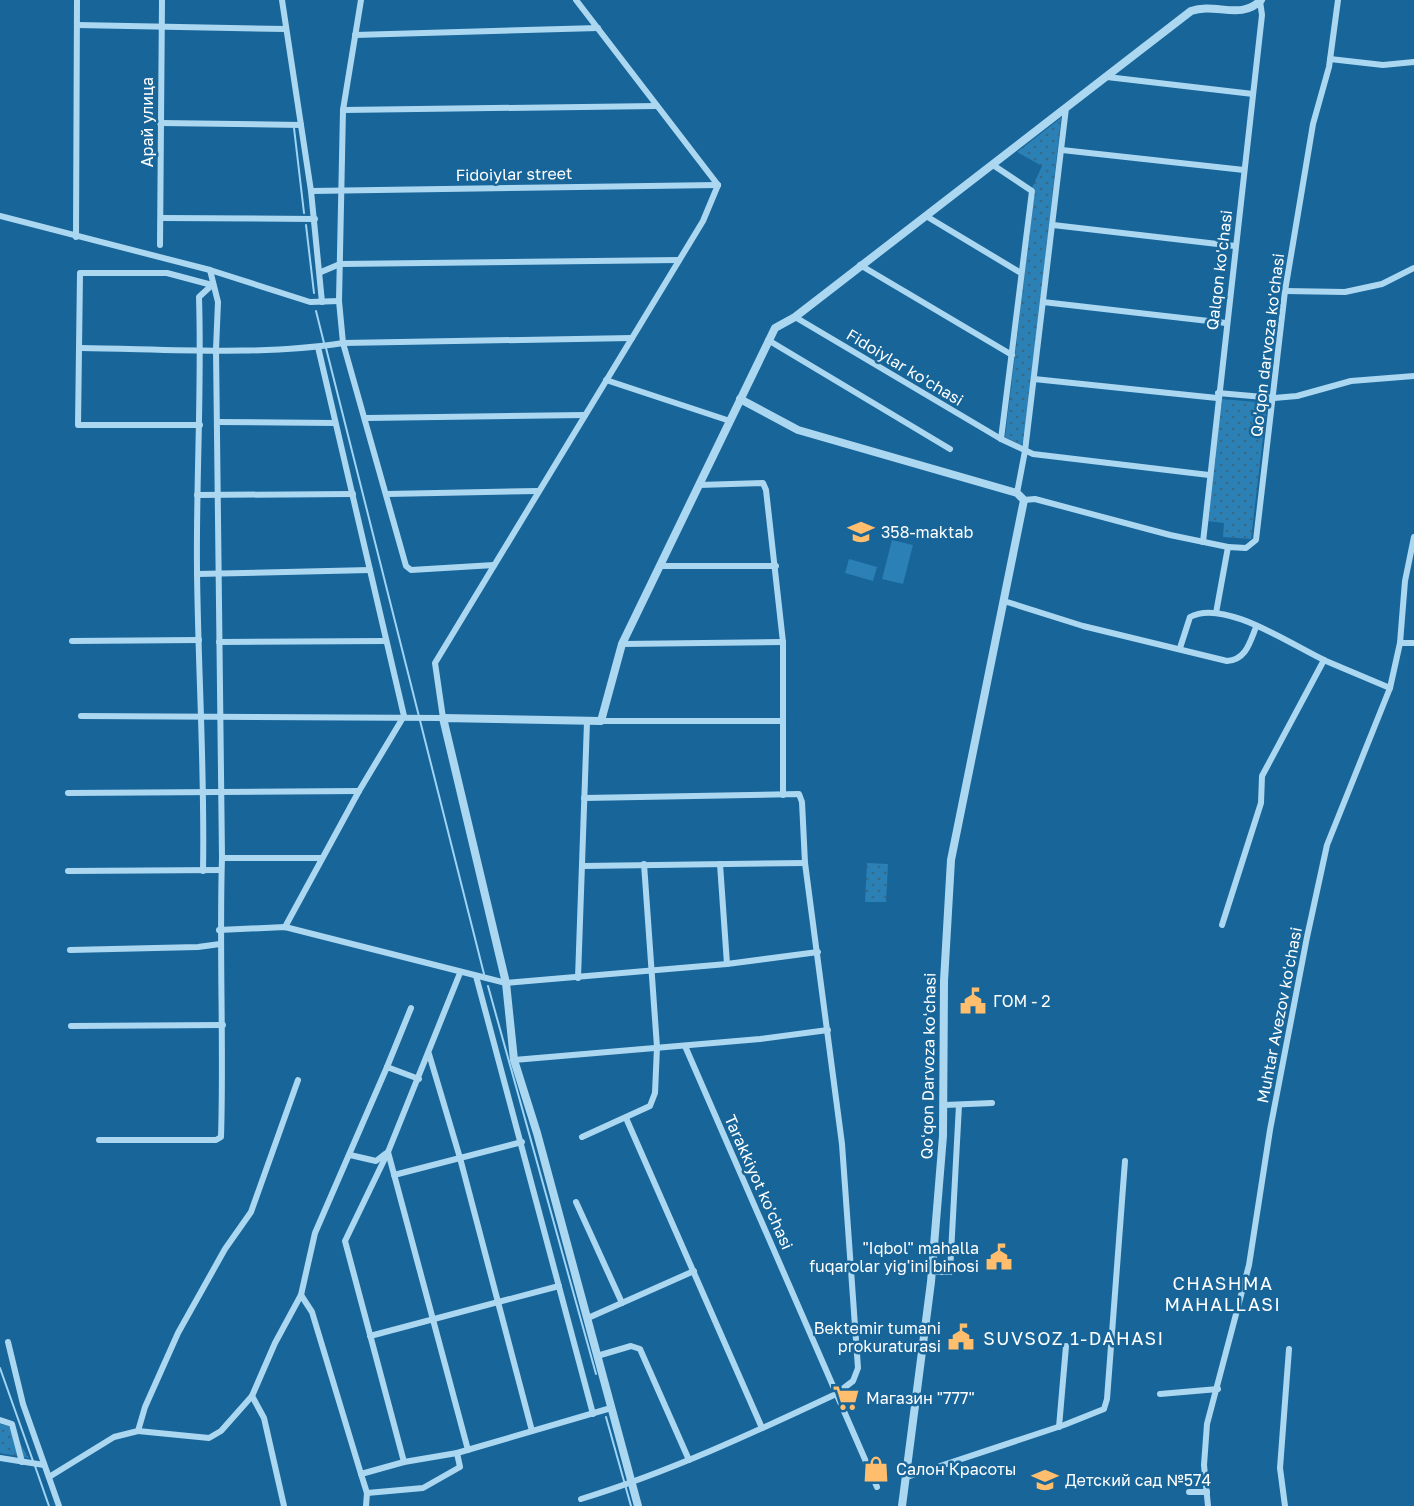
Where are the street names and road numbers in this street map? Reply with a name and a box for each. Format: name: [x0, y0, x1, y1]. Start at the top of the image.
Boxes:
street label: Арай улица: [137, 77, 157, 167]
street label: Fidoiylar street: [455, 163, 573, 185]
street label: Qalqon ko'chasi: [1202, 209, 1236, 331]
street label: Qo'qon darvoza ko'chasi: [1246, 252, 1288, 438]
street label: Fidoiylar ko'chasi: [843, 324, 967, 410]
street label: Muhtar Avezov ko'chasi: [1252, 925, 1306, 1105]
street label: Qoʻqon Darvoza koʻchasi: [916, 972, 940, 1160]
street label: Tarakkiyot ko'chasi: [720, 1111, 798, 1253]

